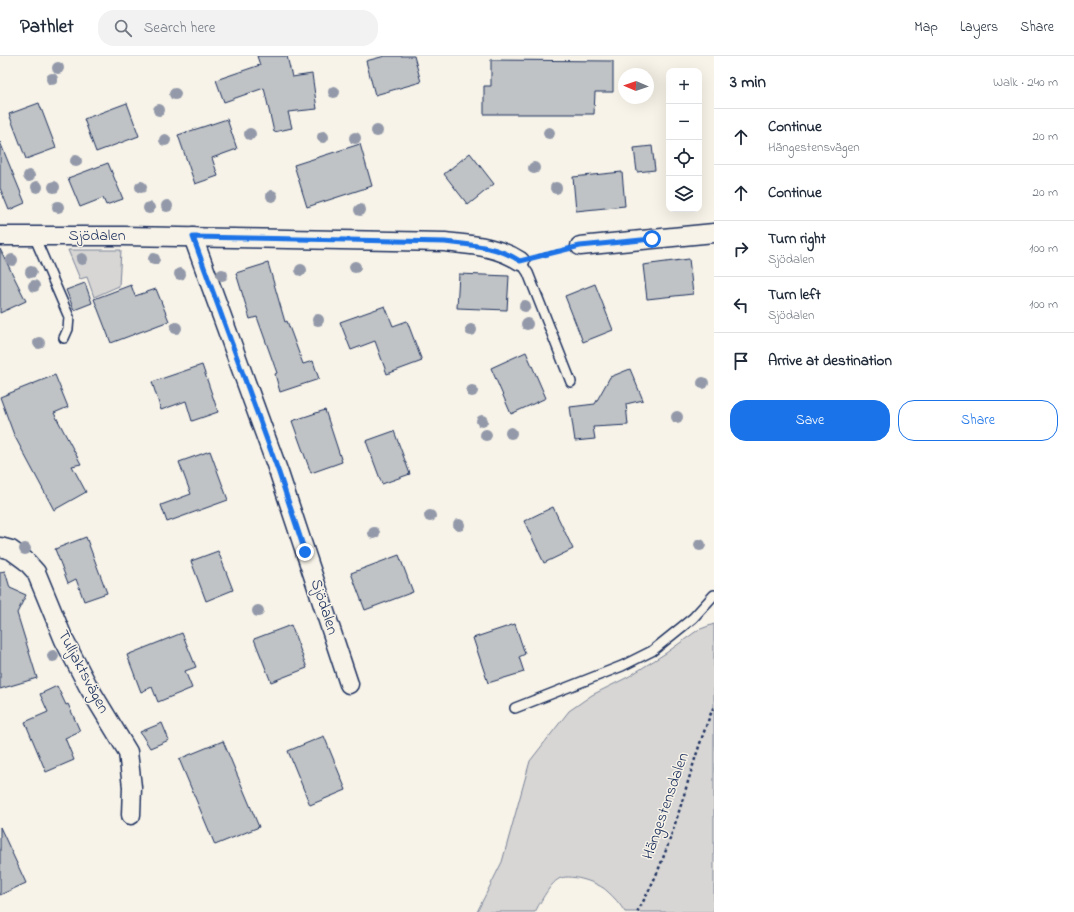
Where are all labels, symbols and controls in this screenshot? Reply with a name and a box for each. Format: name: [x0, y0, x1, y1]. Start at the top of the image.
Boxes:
search box: [98, 10, 378, 46]
text: Pathlet: [20, 14, 74, 41]
icon: search: [112, 17, 134, 39]
text: Search here: [144, 17, 215, 39]
text: Map: [914, 17, 938, 38]
text: Layers: [960, 17, 998, 38]
text: Share: [1020, 17, 1054, 38]
north arrow: [618, 68, 654, 104]
map controls: [666, 68, 702, 212]
button: +: [666, 68, 702, 104]
text: 3 min: [730, 70, 766, 95]
text: Walk · 240 m: [993, 73, 1058, 92]
button: −: [666, 104, 702, 140]
text: Continue: [768, 116, 822, 138]
icon: ahead: [730, 126, 752, 148]
text: 20 m: [1033, 127, 1058, 146]
text: Hängestensvägen: [768, 138, 860, 157]
button: locate: [666, 140, 702, 176]
button: layers: [666, 176, 702, 212]
icon: ahead: [730, 182, 752, 204]
text: Continue: [768, 182, 822, 204]
text: 20 m: [1033, 183, 1058, 202]
street label: Sjödalen: [68, 224, 126, 248]
text: Turn right: [768, 228, 826, 250]
route start: [643, 230, 661, 248]
icon: right: [730, 238, 752, 260]
text: 100 m: [1029, 239, 1058, 258]
text: Sjödalen: [768, 250, 814, 269]
text: Turn left: [768, 284, 821, 306]
icon: left: [730, 294, 752, 316]
text: 100 m: [1029, 295, 1058, 314]
text: Sjödalen: [768, 306, 814, 325]
icon: arrive: [730, 350, 752, 372]
text: Arrive at destination: [768, 350, 892, 372]
button: Save: [730, 400, 890, 441]
button: Share: [898, 400, 1058, 441]
route end: [296, 543, 314, 561]
street label: Sjödalen: [304, 576, 344, 638]
street label: Tulljaktsvägen: [51, 626, 115, 718]
street label: Hängestensdalen: [636, 749, 696, 863]

